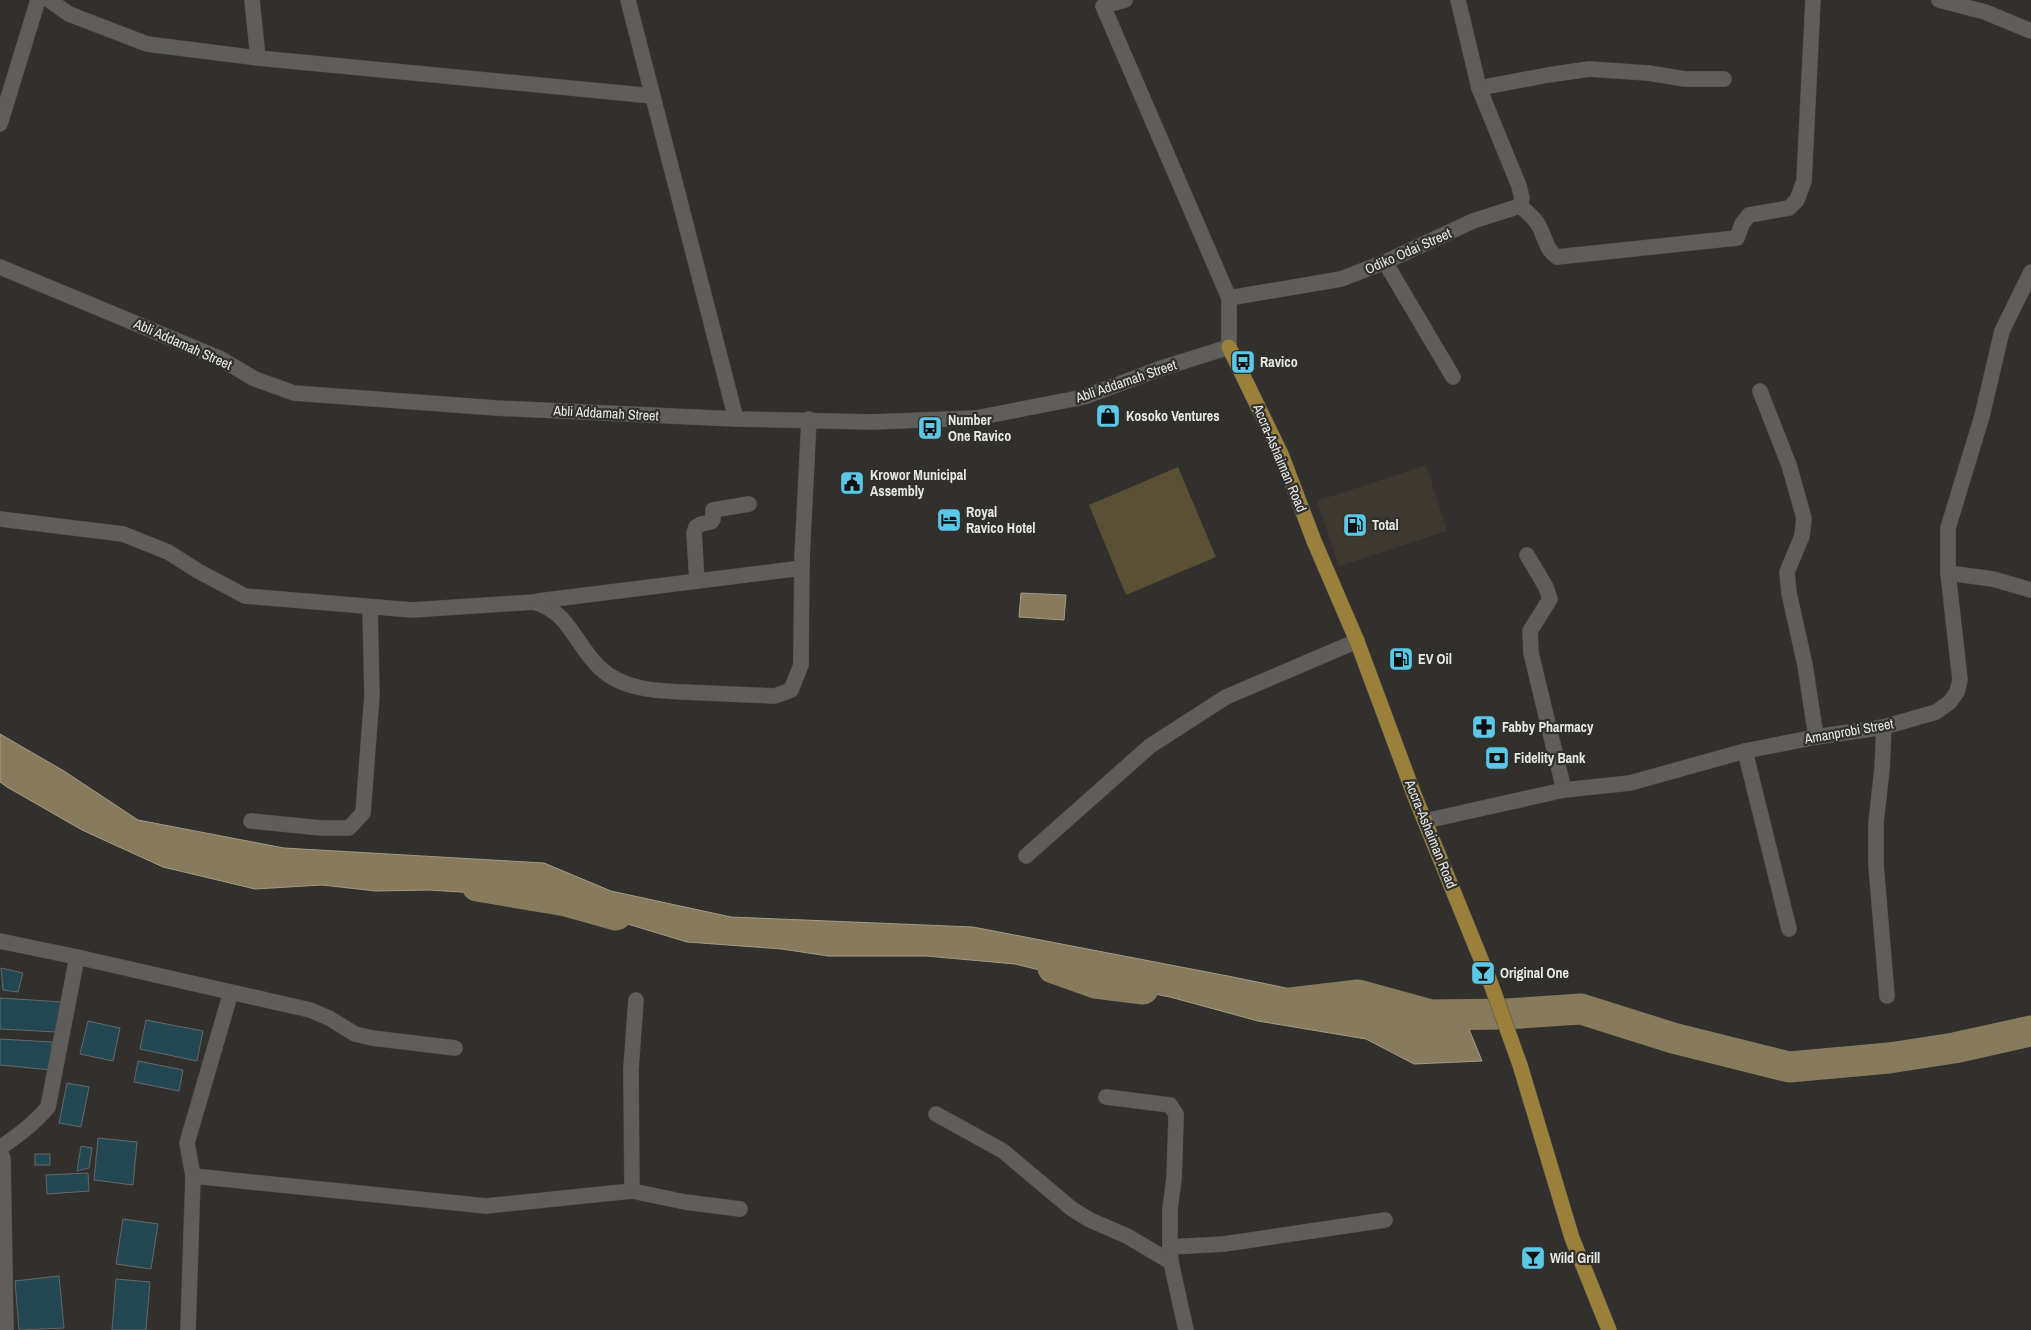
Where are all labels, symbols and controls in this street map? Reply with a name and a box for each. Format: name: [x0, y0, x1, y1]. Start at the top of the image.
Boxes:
street label: Odiko Odai Street: [1362, 224, 1454, 278]
street label: Abli Addamah Street: [130, 314, 235, 374]
bus stop icon: Ravico: [1230, 349, 1256, 375]
place label: Ravico: [1260, 353, 1298, 371]
street label: Abli Addamah Street: [1072, 355, 1179, 407]
street label: Accra-Ashaiman Road: [1249, 400, 1311, 515]
street label: Abli Addamah Street: [552, 401, 659, 425]
shop icon: Kosoko Ventures: [1095, 403, 1121, 429]
place label: Kosoko Ventures: [1126, 407, 1220, 425]
place label: Number One Ravico: [948, 411, 1011, 445]
bus stop icon: Number One Ravico: [917, 415, 943, 441]
place label: Krowor Municipal Assembly: [870, 466, 966, 500]
public building icon: Krowor Municipal Assembly: [839, 470, 865, 496]
place label: Royal Ravico Hotel: [966, 503, 1036, 537]
hotel icon: Royal Ravico Hotel: [936, 507, 962, 533]
fuel station icon: Total: [1342, 512, 1368, 538]
place label: Total: [1372, 516, 1399, 534]
fuel station icon: EV Oil: [1388, 646, 1414, 672]
place label: EV Oil: [1418, 650, 1452, 668]
pharmacy icon: Fabby Pharmacy: [1471, 714, 1497, 740]
street label: Amanprobi Street: [1802, 714, 1895, 748]
place label: Fabby Pharmacy: [1502, 718, 1594, 736]
bank icon: Fidelity Bank: [1484, 745, 1510, 771]
place label: Fidelity Bank: [1514, 749, 1586, 767]
street label: Accra-Ashaiman Road: [1401, 776, 1461, 891]
bar icon: Original One: [1470, 960, 1496, 986]
place label: Original One: [1500, 964, 1569, 982]
bar icon: Wild Grill: [1520, 1245, 1546, 1271]
place label: Wild Grill: [1550, 1249, 1600, 1267]

